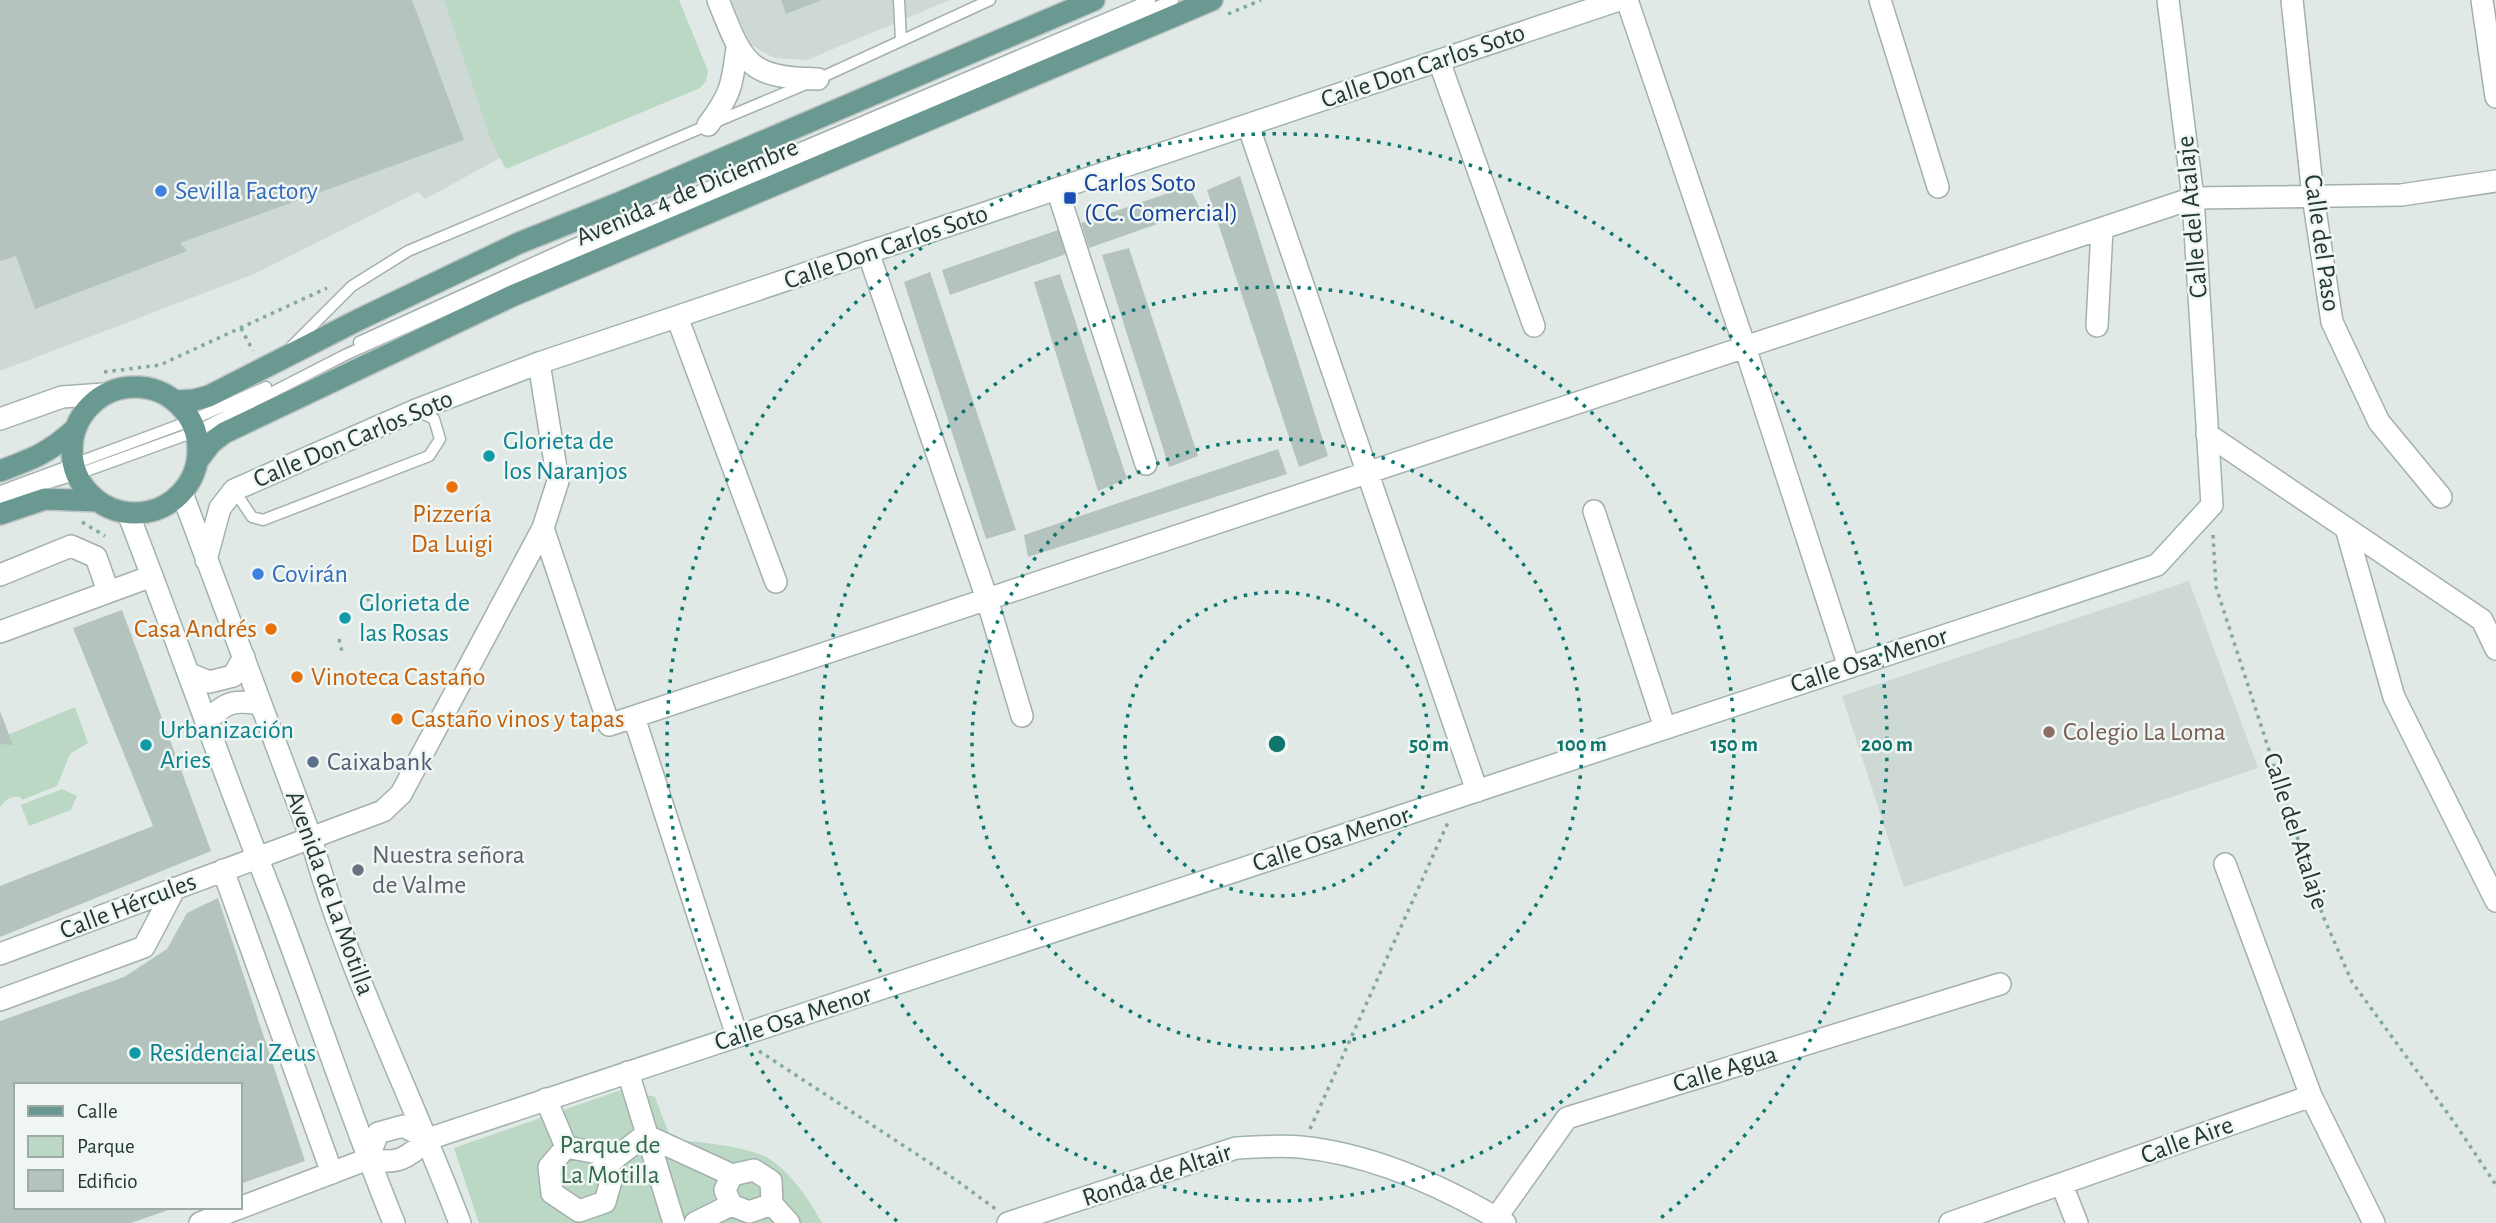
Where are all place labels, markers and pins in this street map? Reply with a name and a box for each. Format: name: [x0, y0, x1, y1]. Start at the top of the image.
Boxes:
place label: Carlos Soto (CC. Comercial): [1084, 170, 1238, 226]
place label: Sevilla Factory: [175, 178, 318, 204]
marker: Sevilla Factory: [153, 183, 169, 199]
marker: Carlos Soto (CC. Comercial): [1062, 190, 1078, 206]
place label: Glorieta de los Naranjos: [503, 428, 628, 484]
marker: Glorieta de los Naranjos: [481, 448, 497, 464]
marker: Pizzería Da Luigi: [444, 479, 460, 495]
place label: Pizzería Da Luigi: [411, 501, 493, 557]
place label: Covirán: [272, 561, 348, 587]
marker: Covirán: [250, 566, 266, 582]
place label: Glorieta de las Rosas: [359, 590, 470, 646]
marker: Glorieta de las Rosas: [337, 610, 353, 626]
place label: Casa Andrés: [134, 616, 257, 642]
marker: Casa Andrés: [263, 621, 279, 637]
place label: Vinoteca Castaño: [311, 664, 486, 690]
marker: Vinoteca Castaño: [289, 669, 305, 685]
place label: Castaño vinos y tapas: [411, 706, 625, 732]
marker: Castaño vinos y tapas: [389, 711, 405, 727]
place label: Urbanización Aries: [160, 717, 294, 773]
place label: Colegio La Loma: [2063, 719, 2226, 745]
marker: Colegio La Loma: [2041, 724, 2057, 740]
centre of rings: [1265, 732, 1289, 756]
marker: Urbanización Aries: [138, 737, 154, 753]
place label: Caixabank: [327, 749, 432, 775]
marker: Caixabank: [305, 754, 321, 770]
place label: Nuestra señora de Valme: [372, 842, 525, 898]
marker: Nuestra señora de Valme: [350, 862, 366, 878]
place label: Residencial Zeus: [149, 1040, 316, 1066]
marker: Residencial Zeus: [127, 1045, 143, 1061]

